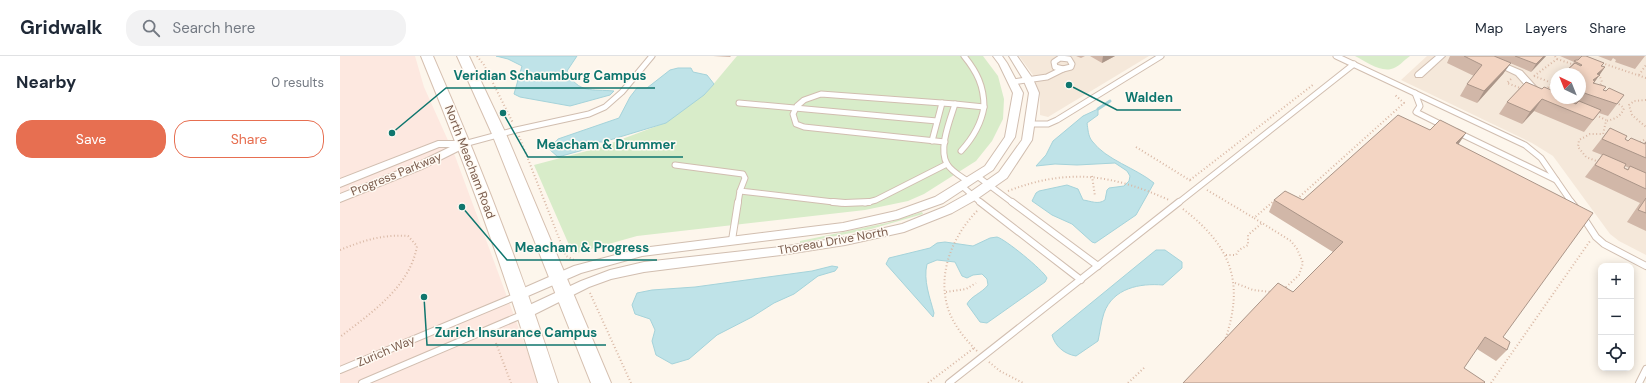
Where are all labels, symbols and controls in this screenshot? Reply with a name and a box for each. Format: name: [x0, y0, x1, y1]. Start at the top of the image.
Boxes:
search box: [126, 10, 406, 46]
text: Gridwalk: [20, 15, 102, 40]
icon: search: [140, 17, 162, 39]
text: Search here: [172, 18, 255, 38]
text: Map: [1475, 19, 1503, 37]
text: Layers: [1525, 19, 1567, 37]
text: Share: [1589, 19, 1626, 37]
callout: Veridian Schaumburg Campus: [446, 63, 655, 88]
text: Veridian Schaumburg Campus: [454, 67, 647, 84]
north arrow: [1550, 68, 1586, 104]
text: Nearby: [16, 71, 76, 93]
text: 0 results: [271, 74, 324, 91]
callout: Walden: [1117, 85, 1181, 110]
text: Walden: [1125, 89, 1173, 106]
street label: North Meacham Road: [441, 103, 499, 221]
button: Save: [16, 120, 166, 158]
button: Share: [174, 120, 324, 158]
callout: Meacham & Drummer: [528, 132, 683, 157]
text: Meacham & Drummer: [536, 136, 676, 153]
street label: Progress Parkway: [348, 148, 444, 200]
street label: Thoreau Drive North: [777, 223, 889, 259]
callout: Meacham & Progress: [507, 235, 657, 260]
text: Meacham & Progress: [515, 239, 649, 256]
map controls: [1598, 263, 1634, 371]
button: +: [1598, 263, 1634, 299]
button: −: [1598, 299, 1634, 335]
callout: Zurich Insurance Campus: [427, 320, 606, 345]
text: Zurich Insurance Campus: [435, 324, 597, 341]
street label: Zurich Way: [354, 331, 418, 370]
button: locate: [1598, 335, 1634, 371]

